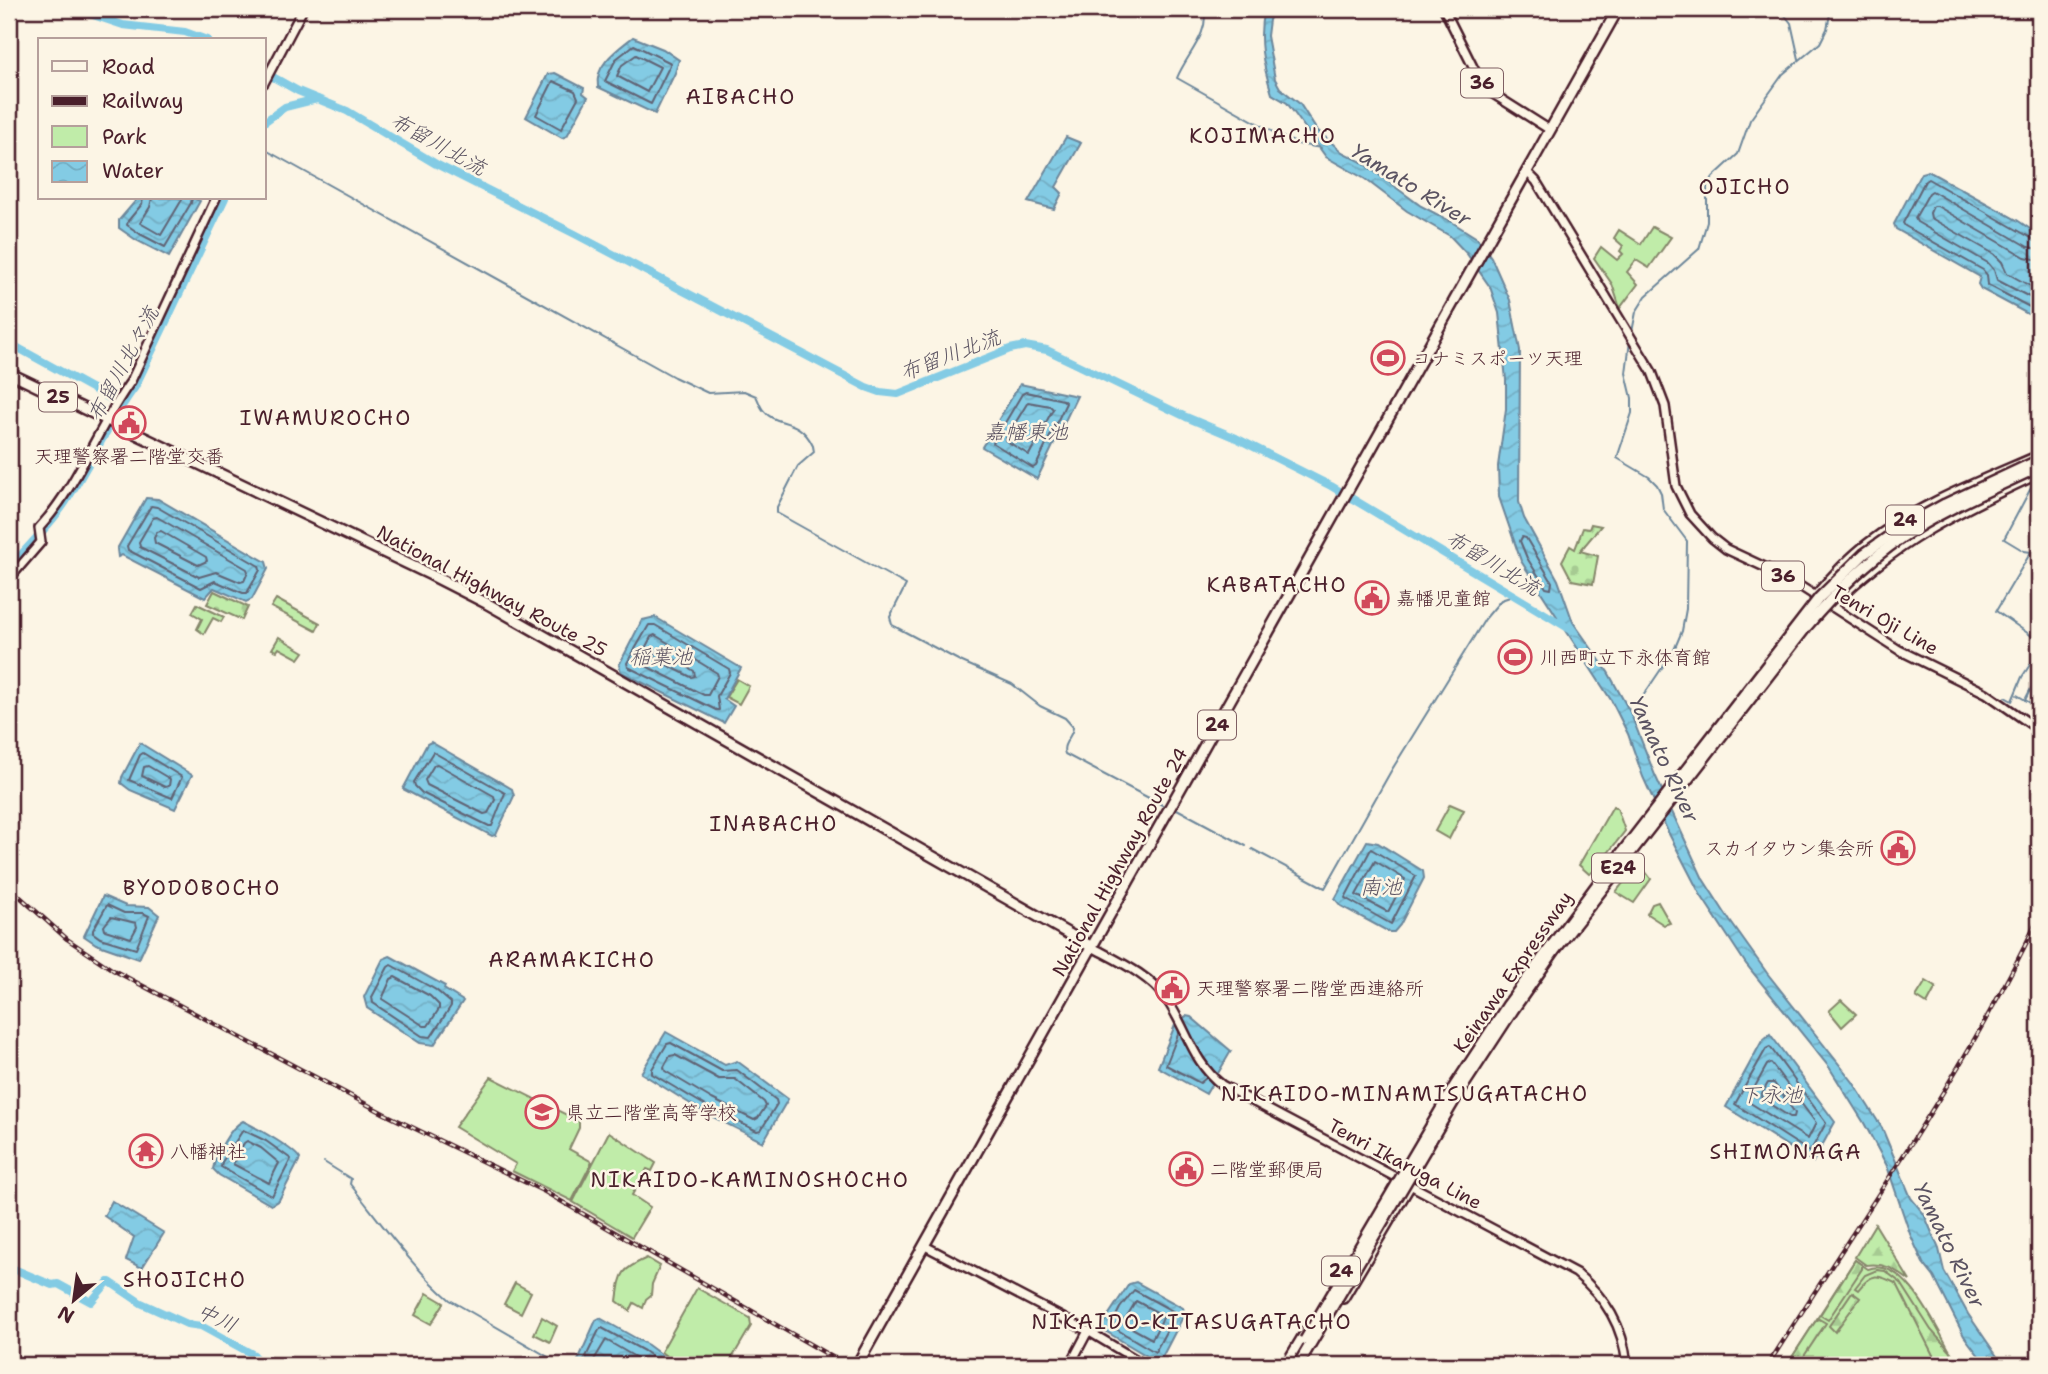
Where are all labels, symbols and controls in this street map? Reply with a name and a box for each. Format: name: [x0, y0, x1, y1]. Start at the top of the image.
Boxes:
legend: [38, 38, 266, 200]
text: Road: [102, 53, 155, 81]
road number: 36: [1461, 68, 1503, 98]
district label: AIBACHO: [686, 83, 796, 111]
text: Railway: [102, 87, 184, 115]
water label: 布留川北流: [385, 106, 492, 183]
district label: KOJIMACHO: [1189, 122, 1337, 150]
text: Park: [102, 123, 147, 151]
water label: Yamato River: [1346, 137, 1477, 234]
text: Water: [102, 157, 164, 185]
district label: OJICHO: [1698, 173, 1792, 201]
water label: 布留川北々流: [81, 300, 166, 426]
water label: 布留川北流: [896, 322, 1006, 387]
sports icon: コナミスポーツ天理: [1369, 339, 1407, 377]
place label: コナミスポーツ天理: [1412, 346, 1583, 371]
road number: 25: [39, 382, 77, 412]
public building icon: 天理警察署二階堂交番: [110, 404, 148, 442]
district label: IWAMUROCHO: [240, 404, 412, 432]
water label: 嘉幡東池: [984, 418, 1069, 446]
place label: 天理警察署二階堂交番: [34, 444, 224, 469]
road number: 24: [1886, 506, 1924, 534]
street label: National Highway Route 25: [373, 520, 611, 662]
water label: 布留川北流: [1441, 524, 1547, 603]
road number: 36: [1762, 562, 1804, 590]
district label: KABATACHO: [1206, 571, 1348, 599]
public building icon: 嘉幡児童館: [1353, 579, 1391, 617]
street label: Tenri Oji Line: [1827, 579, 1943, 661]
place label: 嘉幡児童館: [1396, 586, 1491, 611]
sports icon: 川西町立下永体育館: [1496, 638, 1534, 676]
water label: 稲葉池: [630, 643, 693, 671]
place label: 川西町立下永体育館: [1540, 645, 1711, 670]
water label: Yamato River: [1622, 691, 1706, 828]
road number: 24: [1198, 710, 1236, 740]
street label: National Highway Route 24: [1047, 743, 1193, 981]
district label: INABACHO: [710, 810, 839, 838]
public building icon: スカイタウン集会所: [1879, 829, 1917, 867]
place label: スカイタウン集会所: [1704, 836, 1874, 861]
road number: E24: [1592, 854, 1644, 882]
water label: 南池: [1360, 873, 1403, 901]
district label: BYODOBOCHO: [123, 874, 281, 902]
street label: Keinawa Expressway: [1448, 886, 1578, 1058]
district label: ARAMAKICHO: [488, 946, 656, 974]
public building icon: 天理警察署二階堂西連絡所: [1153, 969, 1191, 1007]
place label: 天理警察署二階堂西連絡所: [1196, 976, 1424, 1001]
district label: NIKAIDO-MINAMISUGATACHO: [1221, 1080, 1589, 1108]
water label: 下永池: [1740, 1081, 1803, 1109]
school or university icon: 県立二階堂高等学校: [523, 1093, 561, 1131]
place label: 県立二階堂高等学校: [566, 1100, 737, 1125]
street label: Tenri Ikaruga Line: [1324, 1113, 1486, 1215]
temple icon: 八幡神社: [127, 1132, 165, 1170]
district label: SHIMONAGA: [1709, 1138, 1863, 1166]
place label: 八幡神社: [170, 1139, 246, 1164]
public building icon: 二階堂郵便局: [1167, 1150, 1205, 1188]
place label: 二階堂郵便局: [1210, 1157, 1324, 1182]
district label: NIKAIDO-KAMINOSHOCHO: [590, 1166, 910, 1194]
water label: Yamato River: [1906, 1177, 1992, 1314]
road number: 24: [1322, 1256, 1360, 1286]
north arrow: [38, 1266, 108, 1336]
district label: SHOJICHO: [123, 1266, 247, 1294]
water label: 中川: [192, 1296, 242, 1340]
text: N: [53, 1300, 79, 1329]
district label: NIKAIDO-KITASUGATACHO: [1031, 1308, 1353, 1336]

